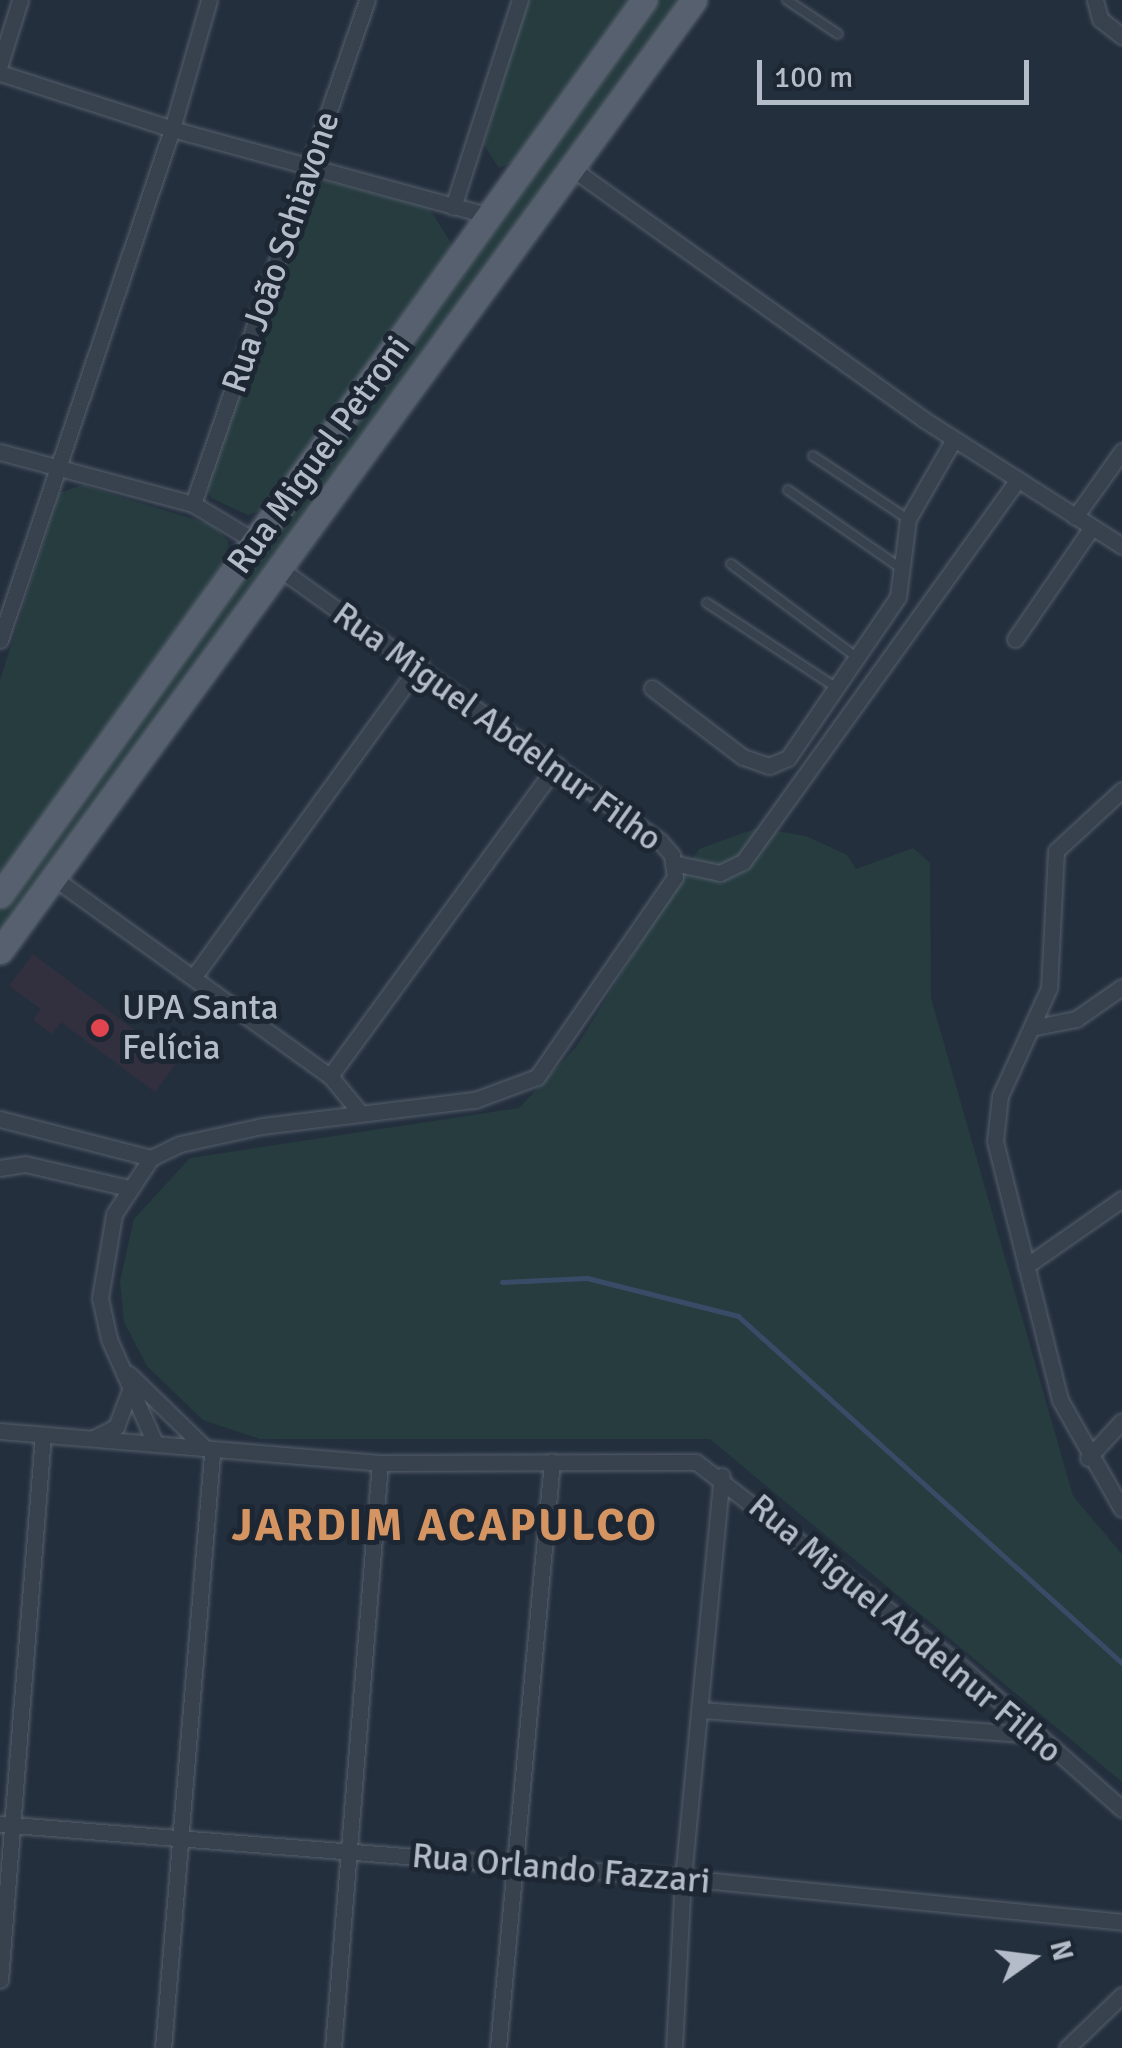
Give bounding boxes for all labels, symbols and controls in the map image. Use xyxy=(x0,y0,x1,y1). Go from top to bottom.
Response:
scale bar xyxy=(762,40,1034,102)
text: 100 m xyxy=(774,59,853,96)
street label: Rua João Schiavone xyxy=(213,106,349,398)
street label: Rua Miguel Petroni xyxy=(219,328,419,582)
street label: Rua Miguel Abdelnur Filho xyxy=(325,594,669,860)
place label: UPA Santa Felícia xyxy=(122,987,279,1069)
marker: UPA Santa Felícia xyxy=(87,1015,113,1041)
street label: Rua Miguel Abdelnur Filho xyxy=(740,1486,1070,1772)
district label: JARDIM ACAPULCO xyxy=(231,1499,659,1553)
street label: Rua Orlando Fazzari xyxy=(410,1835,712,1903)
north arrow xyxy=(982,1908,1082,2008)
text: N xyxy=(1042,1937,1080,1964)

